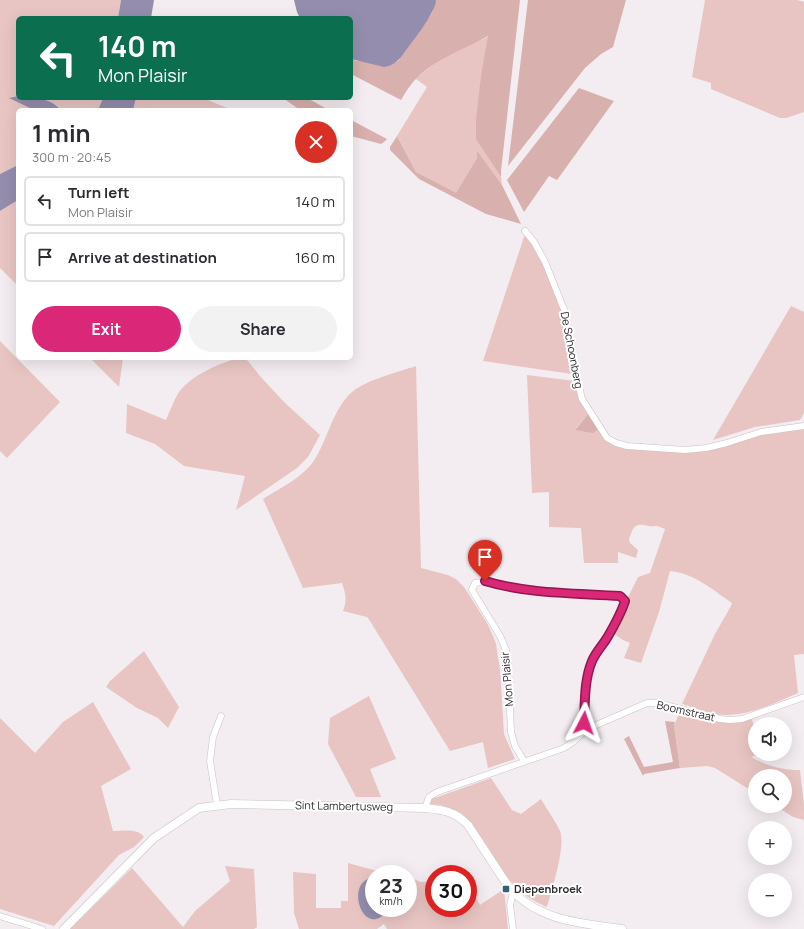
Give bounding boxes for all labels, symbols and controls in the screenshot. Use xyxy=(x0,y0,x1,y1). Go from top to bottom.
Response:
text: 140 m xyxy=(98,27,177,65)
icon: left xyxy=(32,32,84,84)
text: Mon Plaisir xyxy=(98,63,188,87)
text: 1 min xyxy=(32,116,91,149)
button: close xyxy=(295,121,337,163)
text: 300 m · 20:45 xyxy=(32,148,111,166)
text: Turn left xyxy=(68,182,130,203)
icon: left xyxy=(34,190,56,212)
text: 140 m xyxy=(295,191,335,212)
text: Mon Plaisir xyxy=(68,203,133,221)
icon: arrive xyxy=(34,246,56,268)
text: Arrive at destination xyxy=(68,247,217,268)
text: 160 m xyxy=(295,247,335,268)
button: Exit xyxy=(32,306,181,352)
button: Share xyxy=(189,306,337,352)
street label: De Schoonberg xyxy=(558,310,587,390)
pin xyxy=(468,540,502,581)
icon: arrive xyxy=(474,546,496,568)
street label: Mon Plaisir xyxy=(497,651,516,707)
street label: Boomstraat xyxy=(655,696,717,725)
position arrow xyxy=(563,702,605,744)
map controls xyxy=(748,717,792,917)
button: sound xyxy=(748,717,792,761)
button: search xyxy=(748,769,792,813)
street label: Sint Lambertusweg xyxy=(295,797,393,814)
button: + xyxy=(748,821,792,865)
speed limit sign: 30 xyxy=(425,865,477,917)
text: 23 xyxy=(379,872,403,899)
button: − xyxy=(748,873,792,917)
place label: Diepenbroek xyxy=(514,881,583,896)
marker: Diepenbroek xyxy=(501,884,511,894)
text: km/h xyxy=(379,894,403,908)

